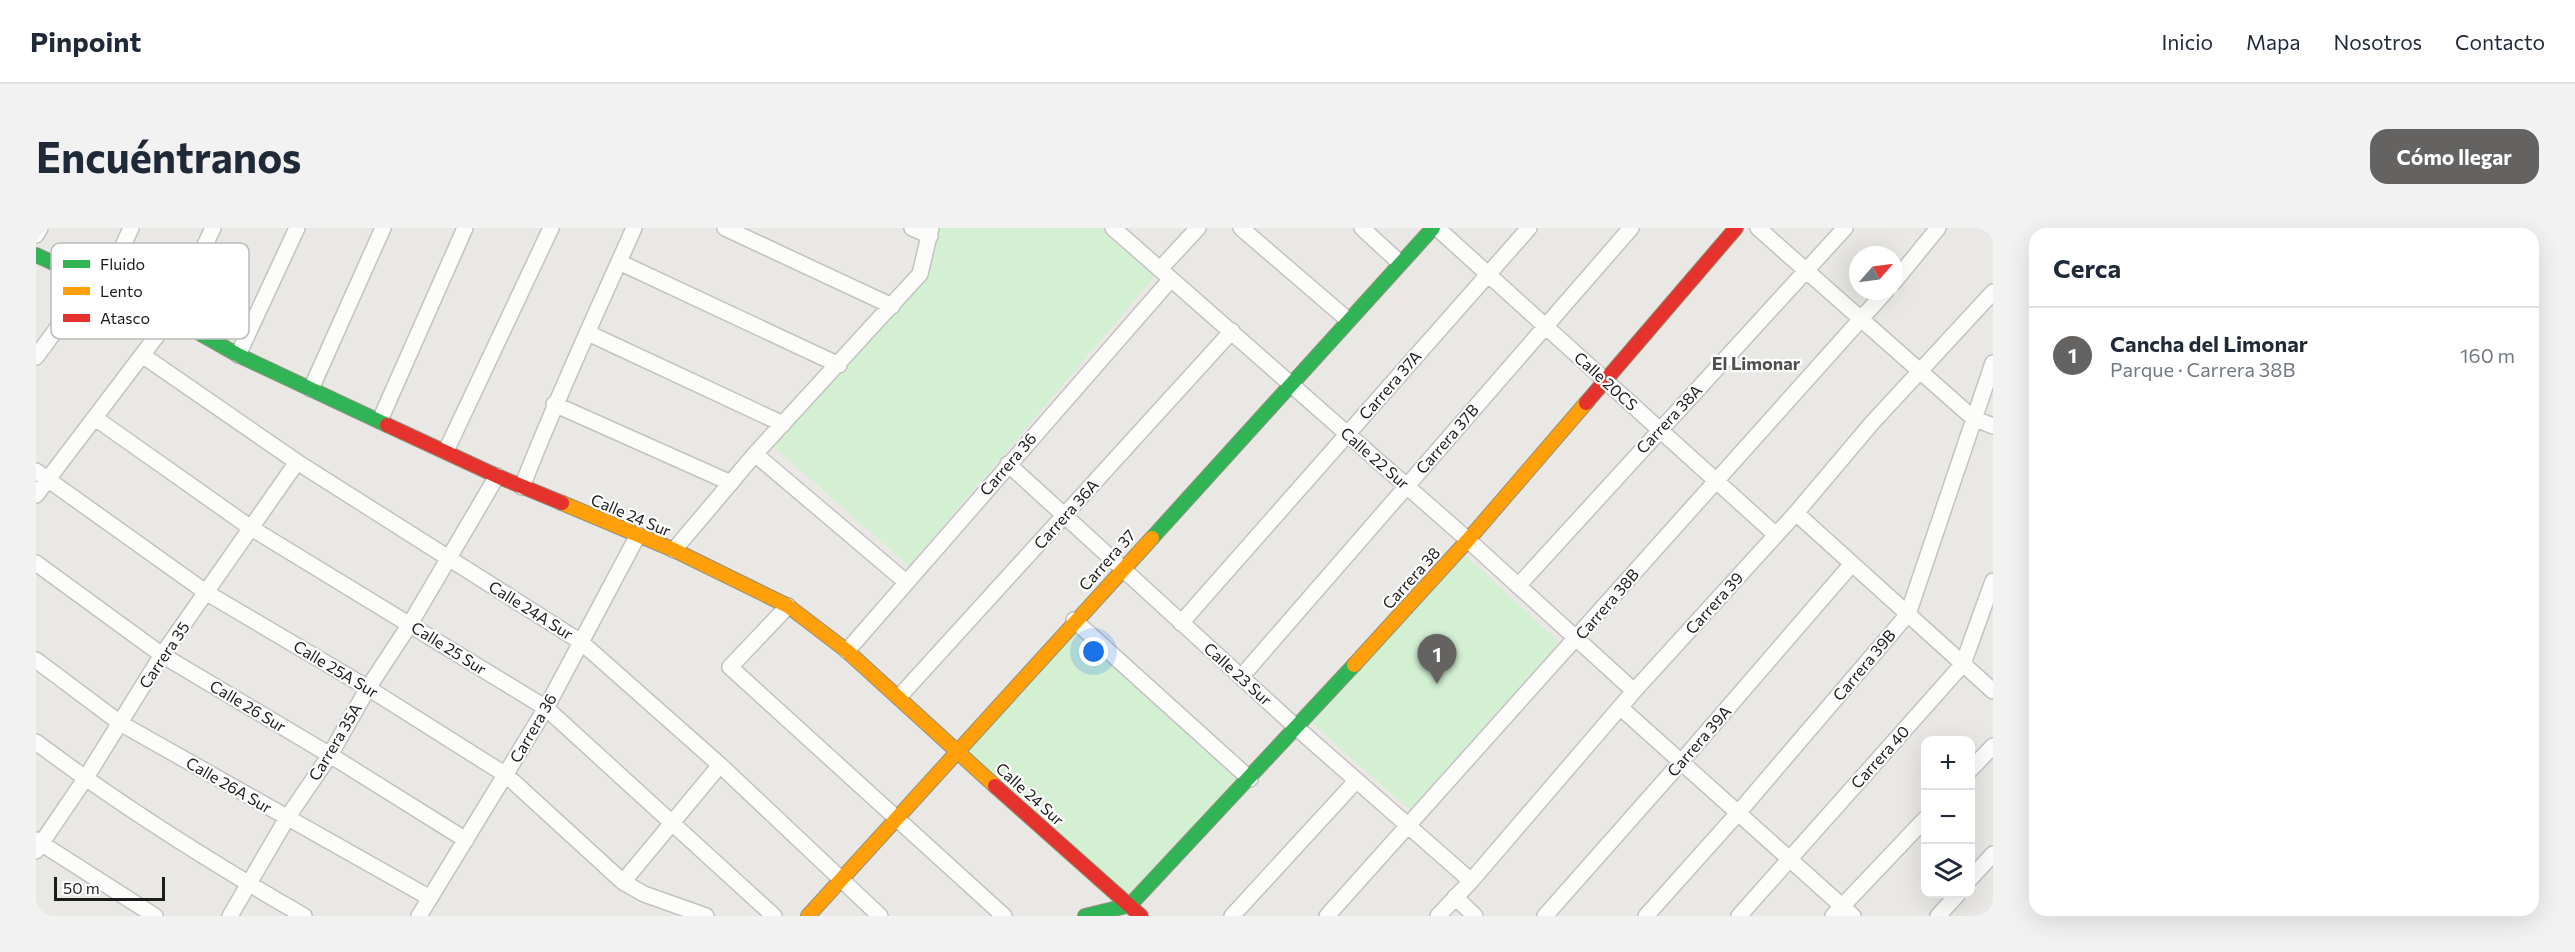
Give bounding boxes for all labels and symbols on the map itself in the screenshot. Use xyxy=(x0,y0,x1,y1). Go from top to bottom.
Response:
legend xyxy=(51,243,249,339)
north arrow xyxy=(1849,246,1903,300)
text: Fluido xyxy=(100,254,145,273)
text: Lento xyxy=(100,281,143,300)
text: Atasco xyxy=(100,308,150,327)
street label: Carrera 37A xyxy=(1355,346,1425,423)
street label: Calle 20CS xyxy=(1571,347,1642,414)
district label: El Limonar xyxy=(1712,352,1801,374)
street label: Carrera 38A xyxy=(1632,380,1705,457)
street label: Carrera 37B xyxy=(1411,400,1482,477)
street label: Calle 22 Sur xyxy=(1337,423,1414,493)
street label: Carrera 36 xyxy=(975,428,1040,499)
street label: Carrera 36A xyxy=(1029,475,1102,553)
street label: Calle 24 Sur xyxy=(588,489,675,540)
street label: Carrera 37 xyxy=(1074,525,1139,594)
street label: Carrera 38 xyxy=(1378,543,1443,613)
street label: Carrera 38B xyxy=(1571,565,1642,643)
street label: Carrera 39 xyxy=(1681,568,1746,638)
street label: Calle 24A Sur xyxy=(486,576,578,643)
street label: Calle 25 Sur xyxy=(408,617,491,678)
street label: Carrera 35 xyxy=(134,618,193,692)
street label: Carrera 39B xyxy=(1828,625,1899,704)
pin: 1 xyxy=(1418,634,1456,684)
street label: Calle 25A Sur xyxy=(290,636,383,702)
your location xyxy=(1079,637,1108,666)
street label: Calle 23 Sur xyxy=(1200,638,1277,709)
street label: Calle 26 Sur xyxy=(207,675,290,736)
street label: Carrera 36 xyxy=(505,690,560,766)
street label: Carrera 35A xyxy=(304,700,365,784)
street label: Carrera 39A xyxy=(1663,701,1734,780)
street label: Carrera 40 xyxy=(1846,721,1913,792)
street label: Calle 26A Sur xyxy=(183,752,276,817)
street label: Calle 24 Sur xyxy=(992,758,1069,830)
scale bar xyxy=(54,874,165,902)

